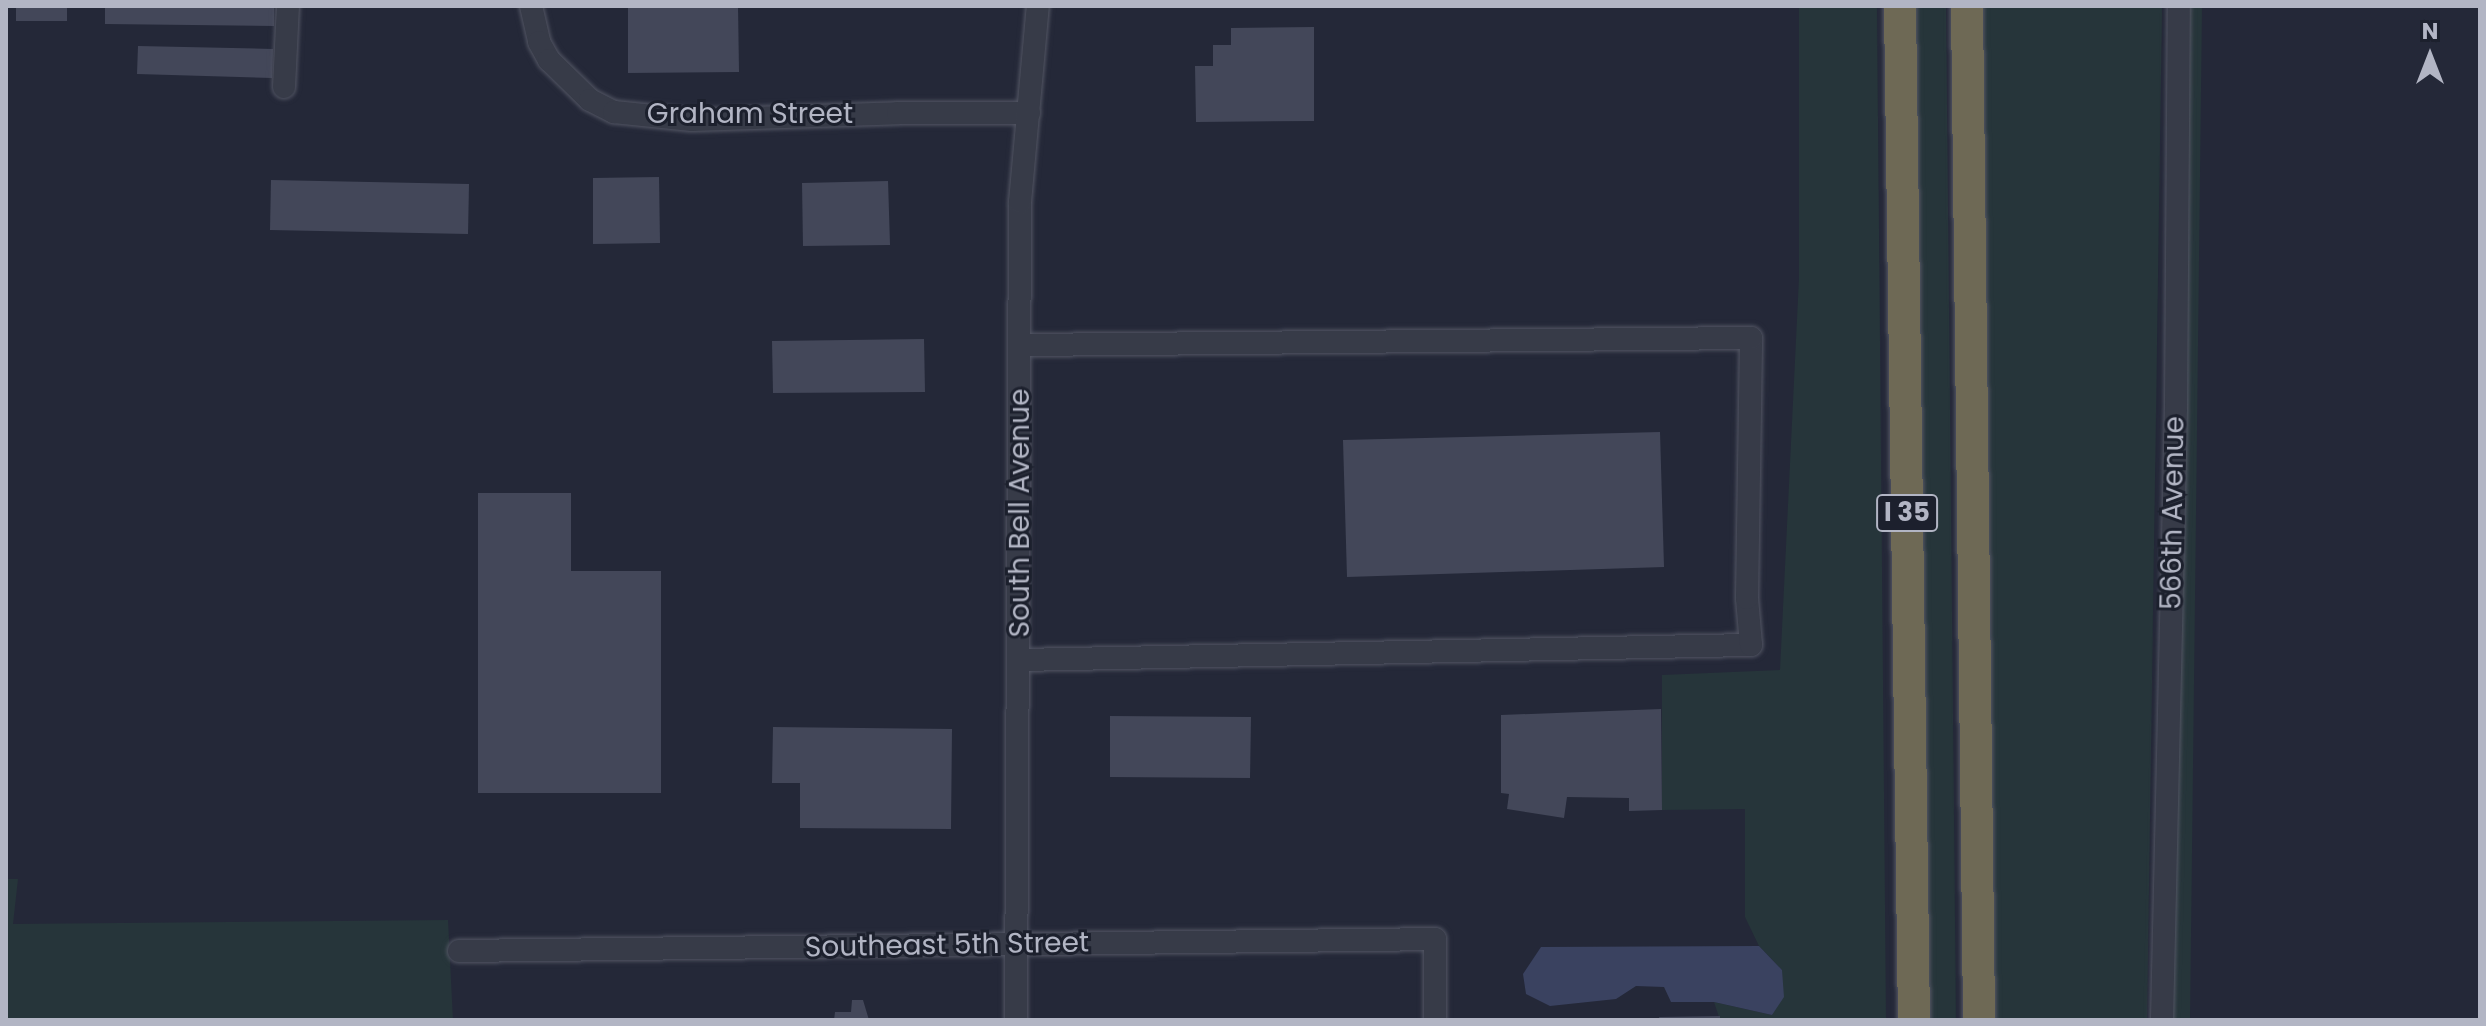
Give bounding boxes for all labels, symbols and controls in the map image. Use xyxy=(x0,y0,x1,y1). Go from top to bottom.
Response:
north arrow xyxy=(2390,16,2470,96)
text: N xyxy=(2422,16,2438,47)
street label: Graham Street xyxy=(647,97,853,131)
street label: South Bell Avenue xyxy=(1003,389,1037,637)
street label: 566th Avenue xyxy=(2155,416,2191,610)
road number: I 35 xyxy=(1875,491,1939,535)
street label: Southeast 5th Street xyxy=(805,926,1089,964)

